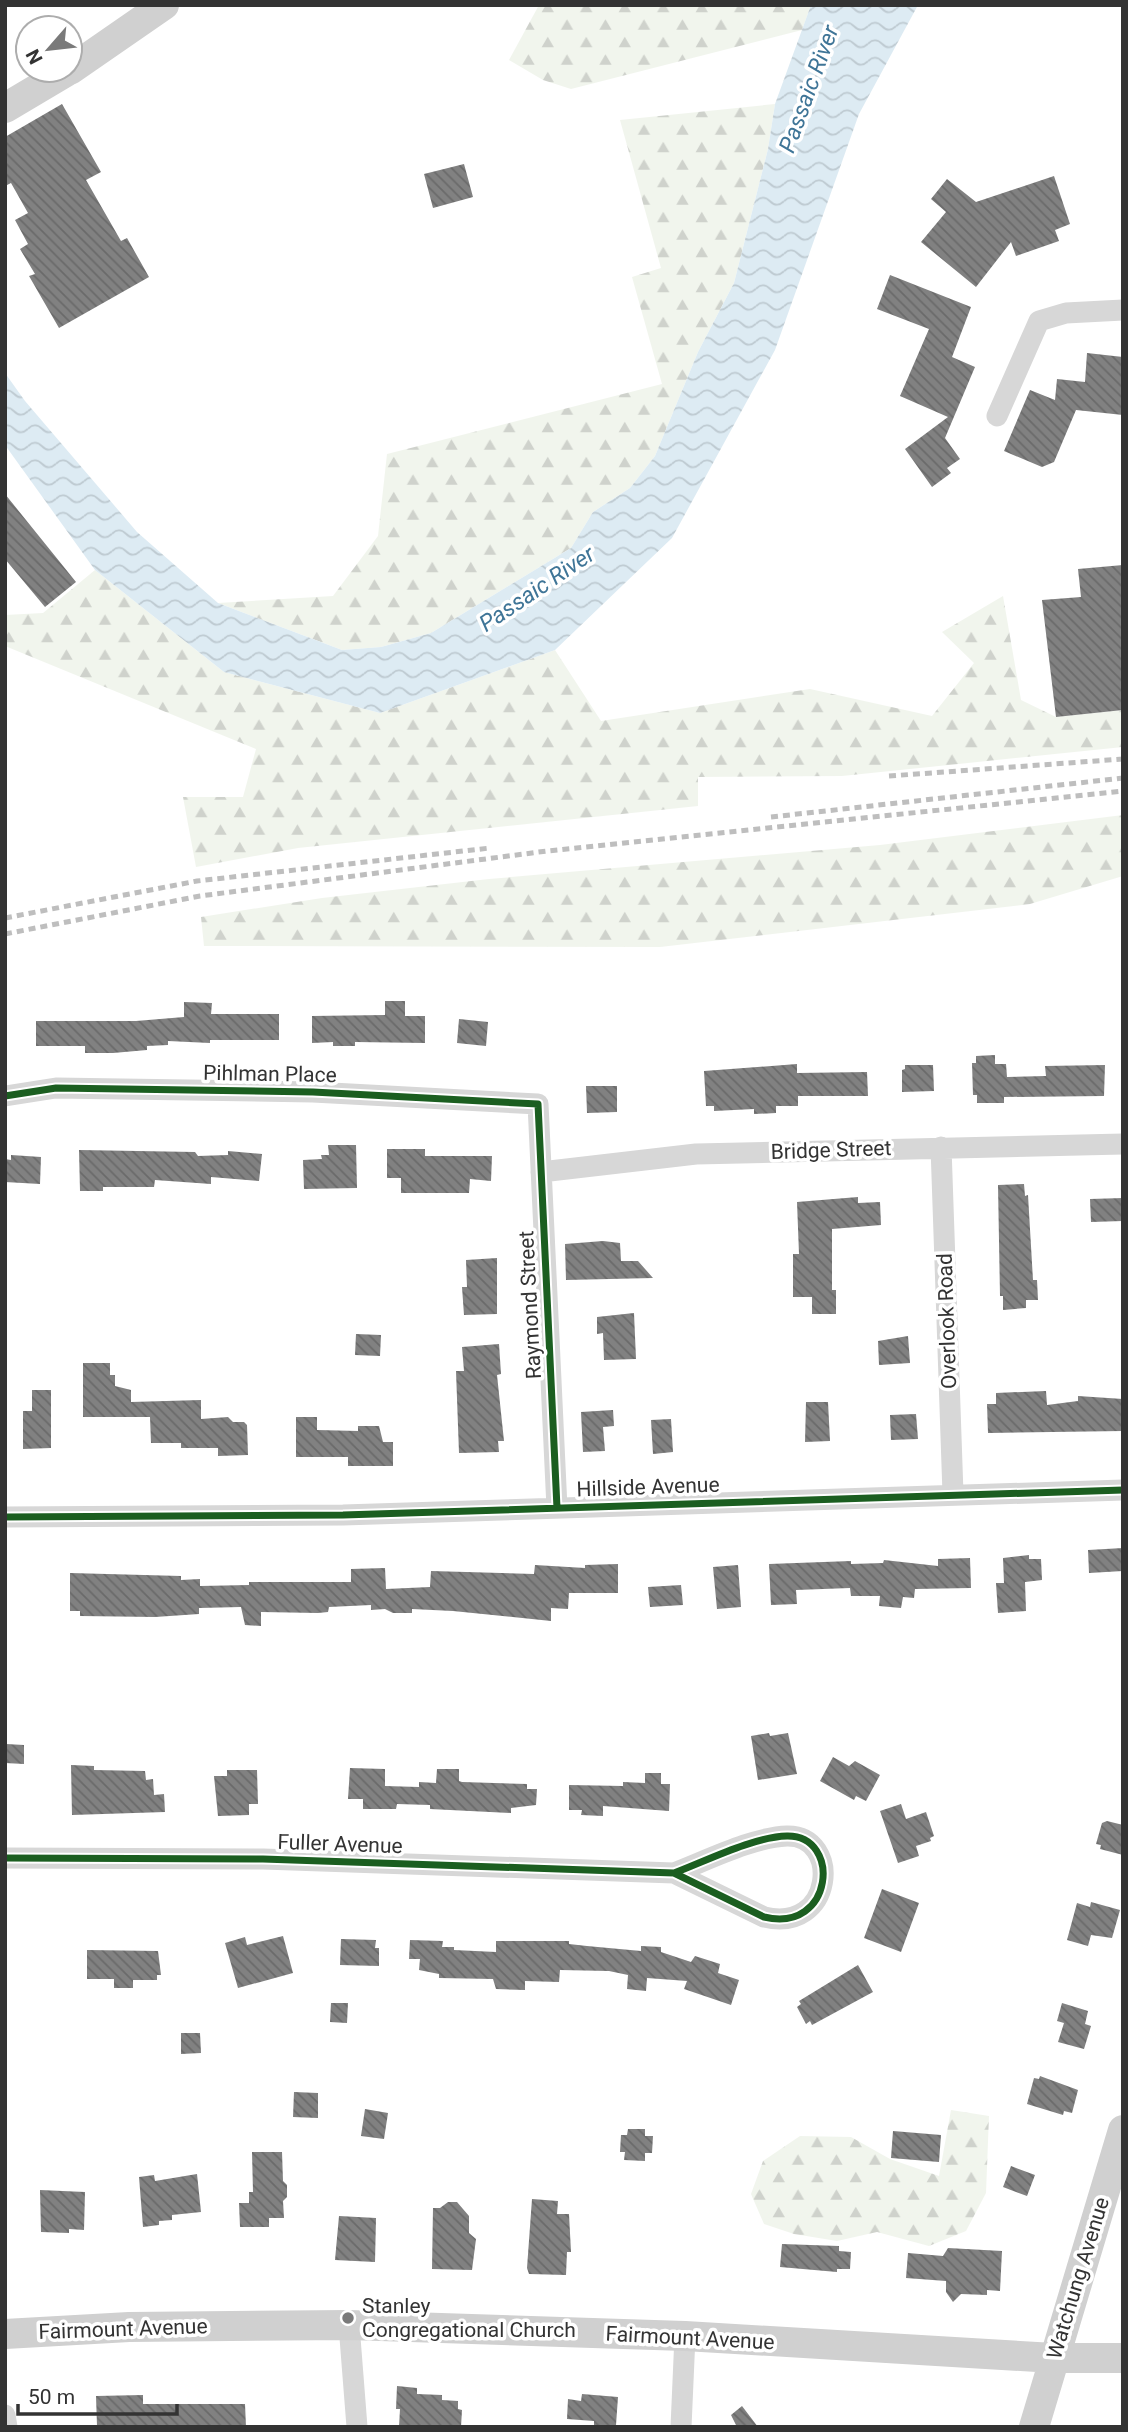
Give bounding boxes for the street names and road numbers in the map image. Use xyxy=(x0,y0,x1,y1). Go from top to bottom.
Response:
street label: Pihlman Place xyxy=(203,1061,337,1087)
street label: Bridge Street xyxy=(770,1136,892,1164)
street label: Raymond Street xyxy=(514,1230,546,1380)
street label: Overlook Road xyxy=(933,1253,961,1389)
street label: Hillside Avenue xyxy=(576,1473,720,1501)
street label: Fuller Avenue xyxy=(277,1830,403,1858)
street label: Watchung Avenue xyxy=(1042,2194,1114,2362)
street label: Fairmount Avenue xyxy=(38,2314,208,2344)
street label: Fairmount Avenue xyxy=(605,2322,775,2354)

